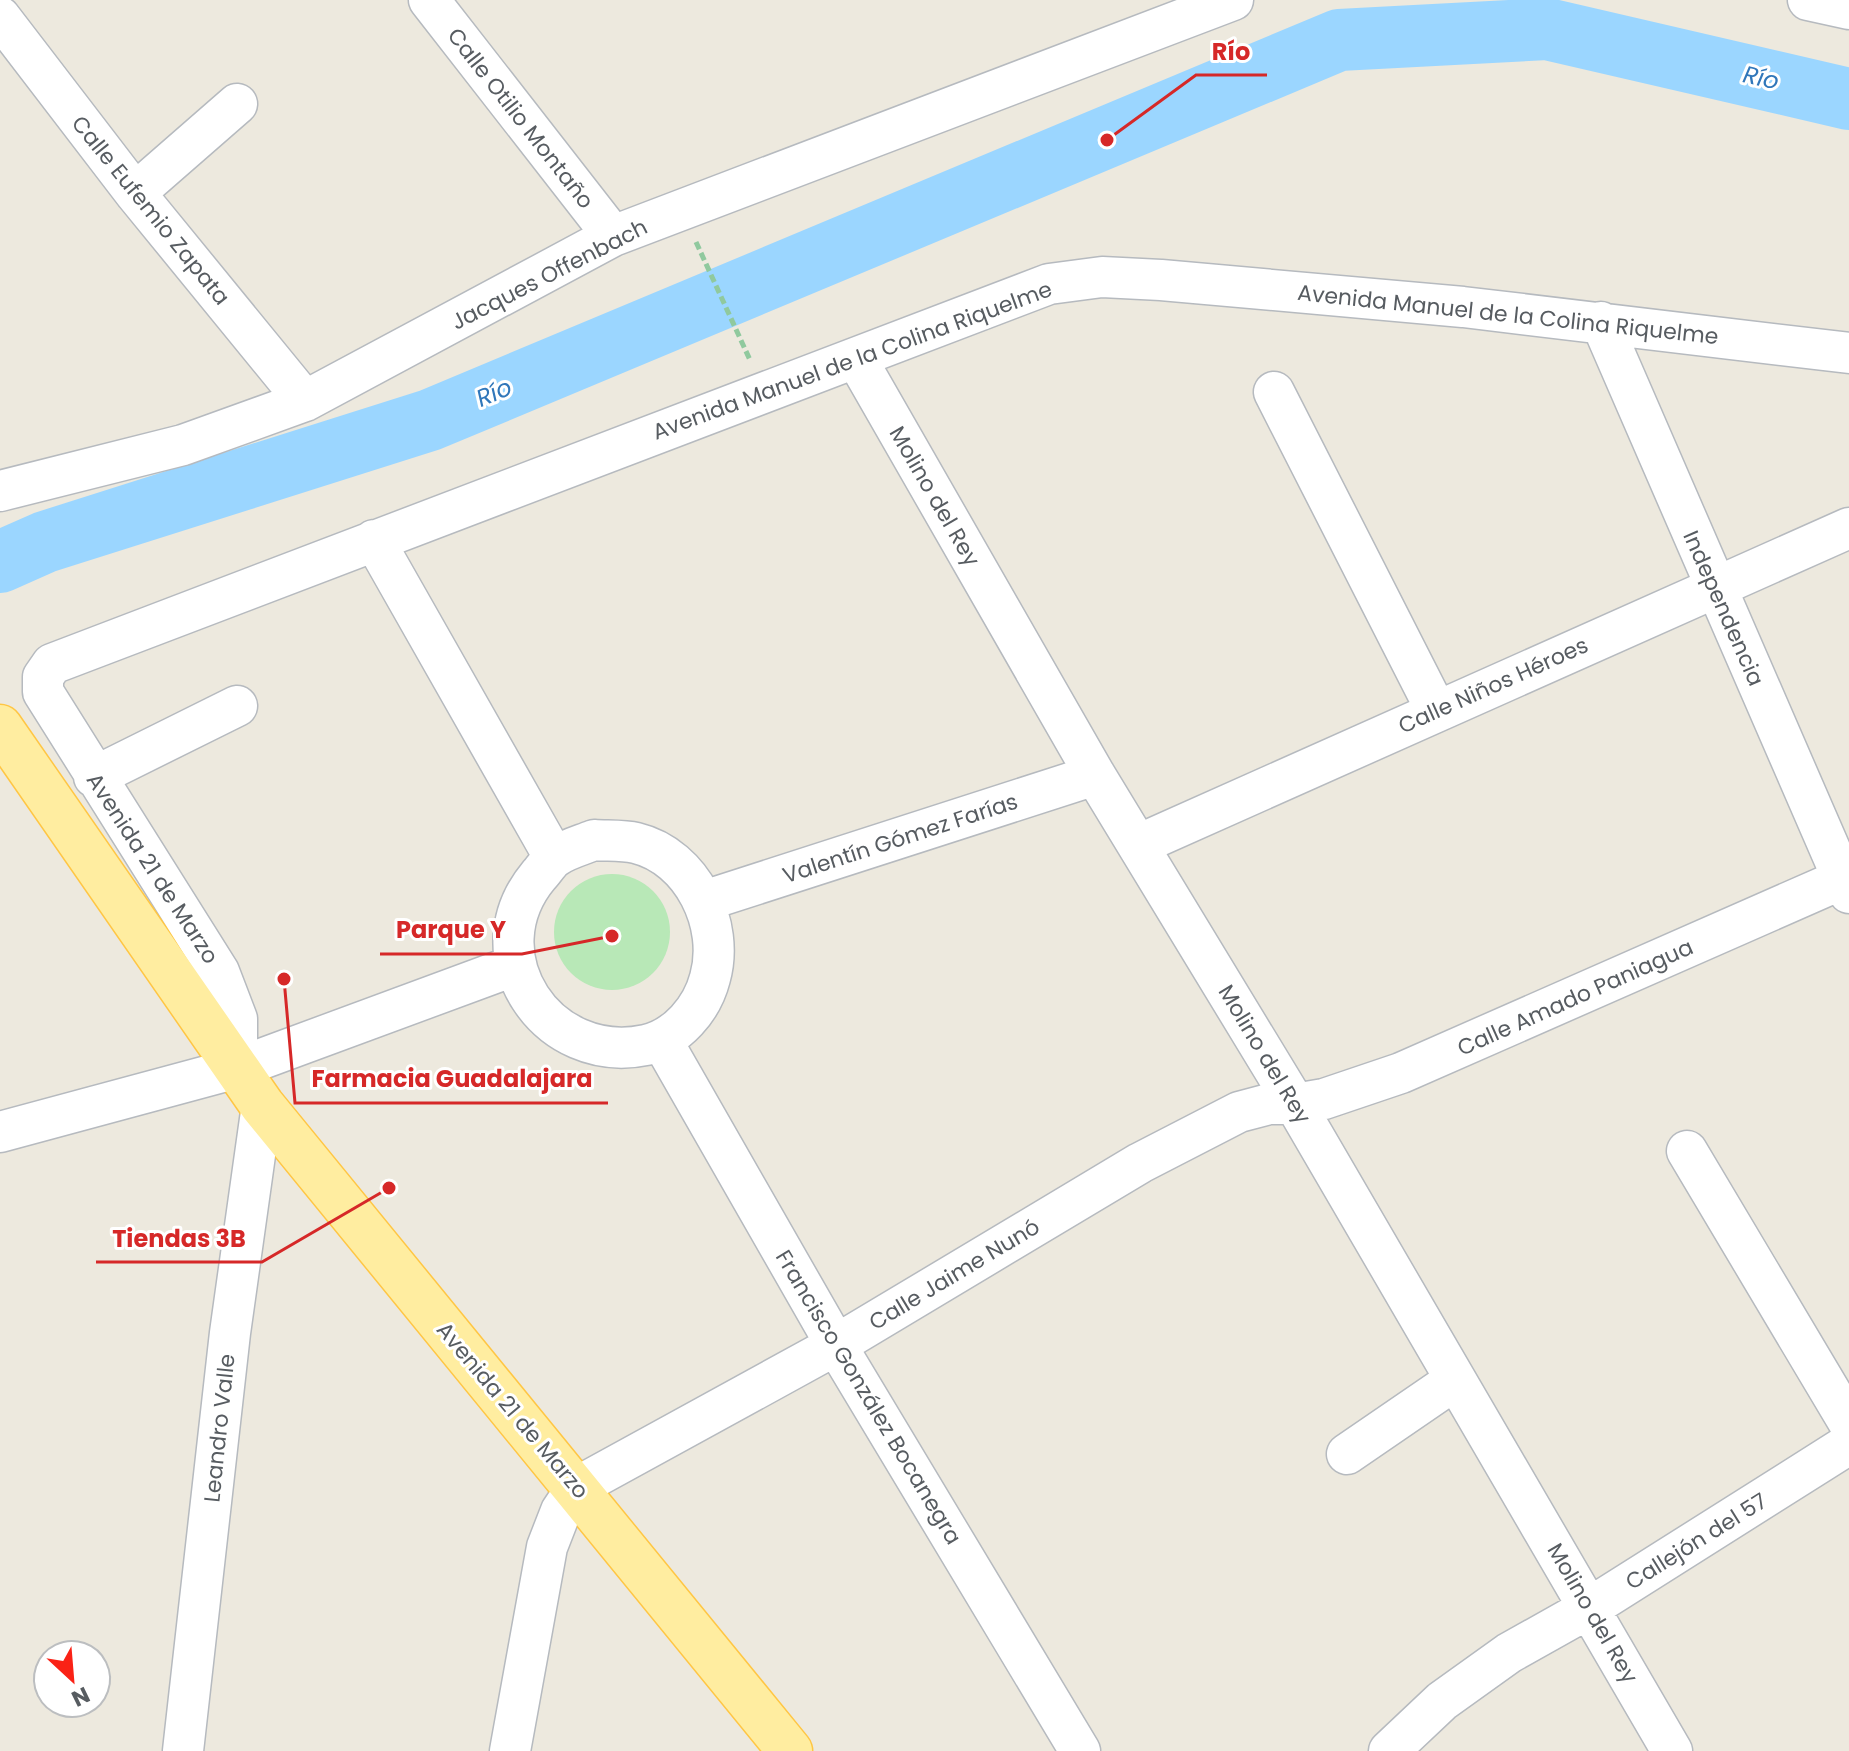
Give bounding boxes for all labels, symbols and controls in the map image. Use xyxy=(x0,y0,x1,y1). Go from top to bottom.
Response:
street label: Calle Otilio Montaño xyxy=(440,21,601,215)
callout: Río xyxy=(1196,27,1267,75)
text: Río xyxy=(1212,35,1250,68)
water label: Río xyxy=(1740,57,1782,98)
street label: Calle Eufemio Zapata xyxy=(64,109,237,312)
street label: Jacques Offenbach xyxy=(446,211,653,337)
street label: Avenida Manuel de la Colina Riquelme xyxy=(648,274,1056,447)
street label: Avenida Manuel de la Colina Riquelme xyxy=(1296,277,1720,352)
water label: Río xyxy=(471,370,517,415)
street label: Molino del Rey xyxy=(882,420,988,573)
street label: Independencia xyxy=(1675,526,1772,691)
street label: Calle Niños Héroes xyxy=(1393,630,1593,741)
street label: Avenida 21 de Marzo xyxy=(79,767,226,970)
street label: Valentín Gómez Farías xyxy=(779,786,1022,891)
callout: Parque Y xyxy=(380,906,522,954)
text: Parque Y xyxy=(396,913,506,946)
street label: Calle Amado Paniagua xyxy=(1452,931,1698,1064)
street label: Molino del Rey xyxy=(1211,979,1319,1130)
callout: Farmacia Guadalajara xyxy=(295,1055,608,1103)
text: Farmacia Guadalajara xyxy=(311,1062,593,1095)
street label: Calle Jaime Nunó xyxy=(863,1211,1045,1338)
callout: Tiendas 3B xyxy=(96,1214,262,1262)
text: Tiendas 3B xyxy=(112,1222,246,1255)
street label: Francisco González Bocanegra xyxy=(768,1244,969,1550)
street label: Avenida 21 de Marzo xyxy=(429,1315,596,1505)
street label: Leandro Valle xyxy=(196,1352,243,1504)
street label: Callejón del 57 xyxy=(1620,1486,1773,1597)
street label: Molino del Rey xyxy=(1540,1537,1646,1690)
north arrow xyxy=(32,1639,112,1719)
text: N xyxy=(66,1679,95,1714)

